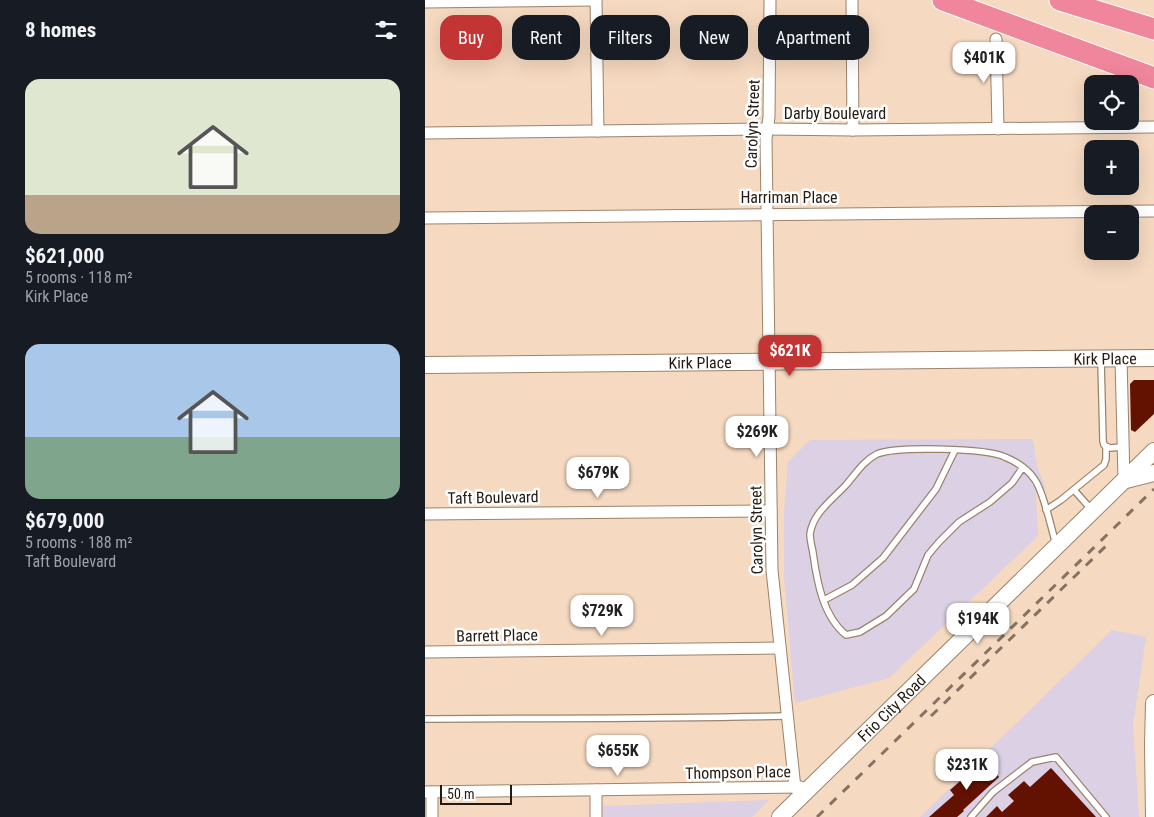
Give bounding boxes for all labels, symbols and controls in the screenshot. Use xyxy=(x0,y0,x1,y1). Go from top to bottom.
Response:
chip: Buy xyxy=(440,15,502,60)
chip: Rent xyxy=(512,15,580,60)
chip: Filters xyxy=(590,15,670,60)
chip: New xyxy=(680,15,748,60)
chip: Apartment xyxy=(758,15,869,60)
icon: filters xyxy=(372,16,400,44)
text: 8 homes xyxy=(25,18,96,42)
pin: $401K xyxy=(949,42,1019,84)
text: $401K xyxy=(963,48,1005,67)
map controls xyxy=(1084,75,1139,260)
button: locate xyxy=(1084,75,1139,130)
street label: Carolyn Street xyxy=(741,79,764,169)
street label: Darby Boulevard xyxy=(784,104,886,123)
icon: home xyxy=(168,112,258,202)
button: + xyxy=(1084,140,1139,195)
street label: Harriman Place xyxy=(740,188,838,207)
button: − xyxy=(1084,205,1139,260)
text: $621,000 xyxy=(25,244,104,268)
text: 5 rooms · 118 m² xyxy=(25,268,133,287)
text: Kirk Place xyxy=(25,287,88,306)
pin: $621K xyxy=(755,334,825,377)
text: $621K xyxy=(769,341,811,360)
street label: Kirk Place xyxy=(1073,349,1137,369)
street label: Kirk Place xyxy=(668,353,732,373)
icon: home xyxy=(168,377,258,467)
pin: $269K xyxy=(722,416,792,458)
text: $269K xyxy=(736,422,778,441)
pin: $679K xyxy=(563,456,633,499)
text: $679K xyxy=(577,463,619,482)
street label: Carolyn Street xyxy=(746,485,767,575)
street label: Taft Boulevard xyxy=(447,487,539,508)
text: $679,000 xyxy=(25,509,104,533)
text: 5 rooms · 188 m² xyxy=(25,533,133,552)
text: Taft Boulevard xyxy=(25,552,116,571)
pin: $729K xyxy=(567,594,637,637)
text: $729K xyxy=(581,601,623,620)
pin: $194K xyxy=(943,602,1013,645)
text: $194K xyxy=(957,609,999,628)
street label: Barrett Place xyxy=(456,625,538,646)
street label: Frio City Road xyxy=(854,671,930,746)
pin: $655K xyxy=(583,734,653,777)
text: $655K xyxy=(597,741,639,760)
pin: $231K xyxy=(932,748,1002,791)
text: $231K xyxy=(946,755,988,774)
street label: Thompson Place xyxy=(685,762,791,783)
scale bar xyxy=(440,782,513,805)
text: 50 m xyxy=(447,786,475,802)

